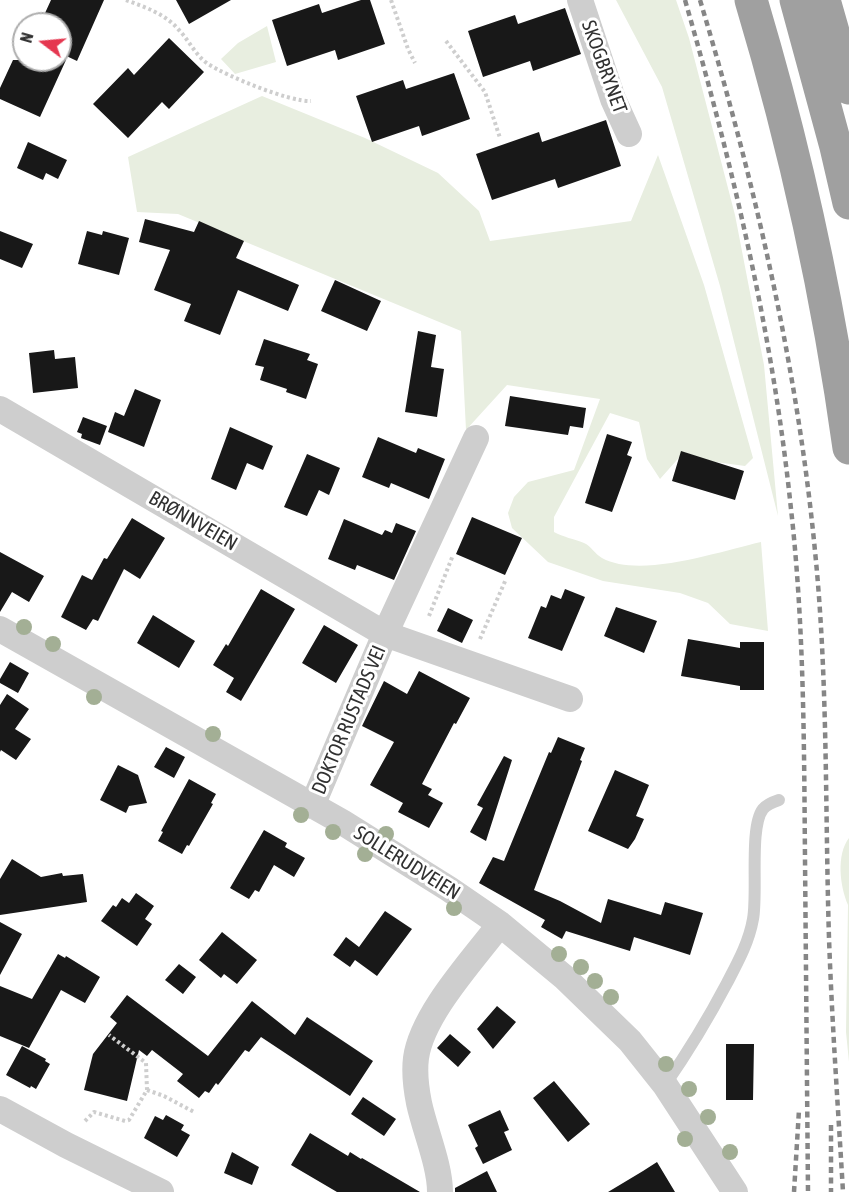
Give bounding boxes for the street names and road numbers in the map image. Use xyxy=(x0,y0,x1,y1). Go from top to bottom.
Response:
street label: SKOGBRYNET xyxy=(576,17,632,117)
street label: BRØNNVEIEN xyxy=(144,486,242,556)
street label: DOKTOR RUSTADS VEI xyxy=(307,642,391,798)
street label: SOLLERUDVEIEN xyxy=(349,821,465,905)

